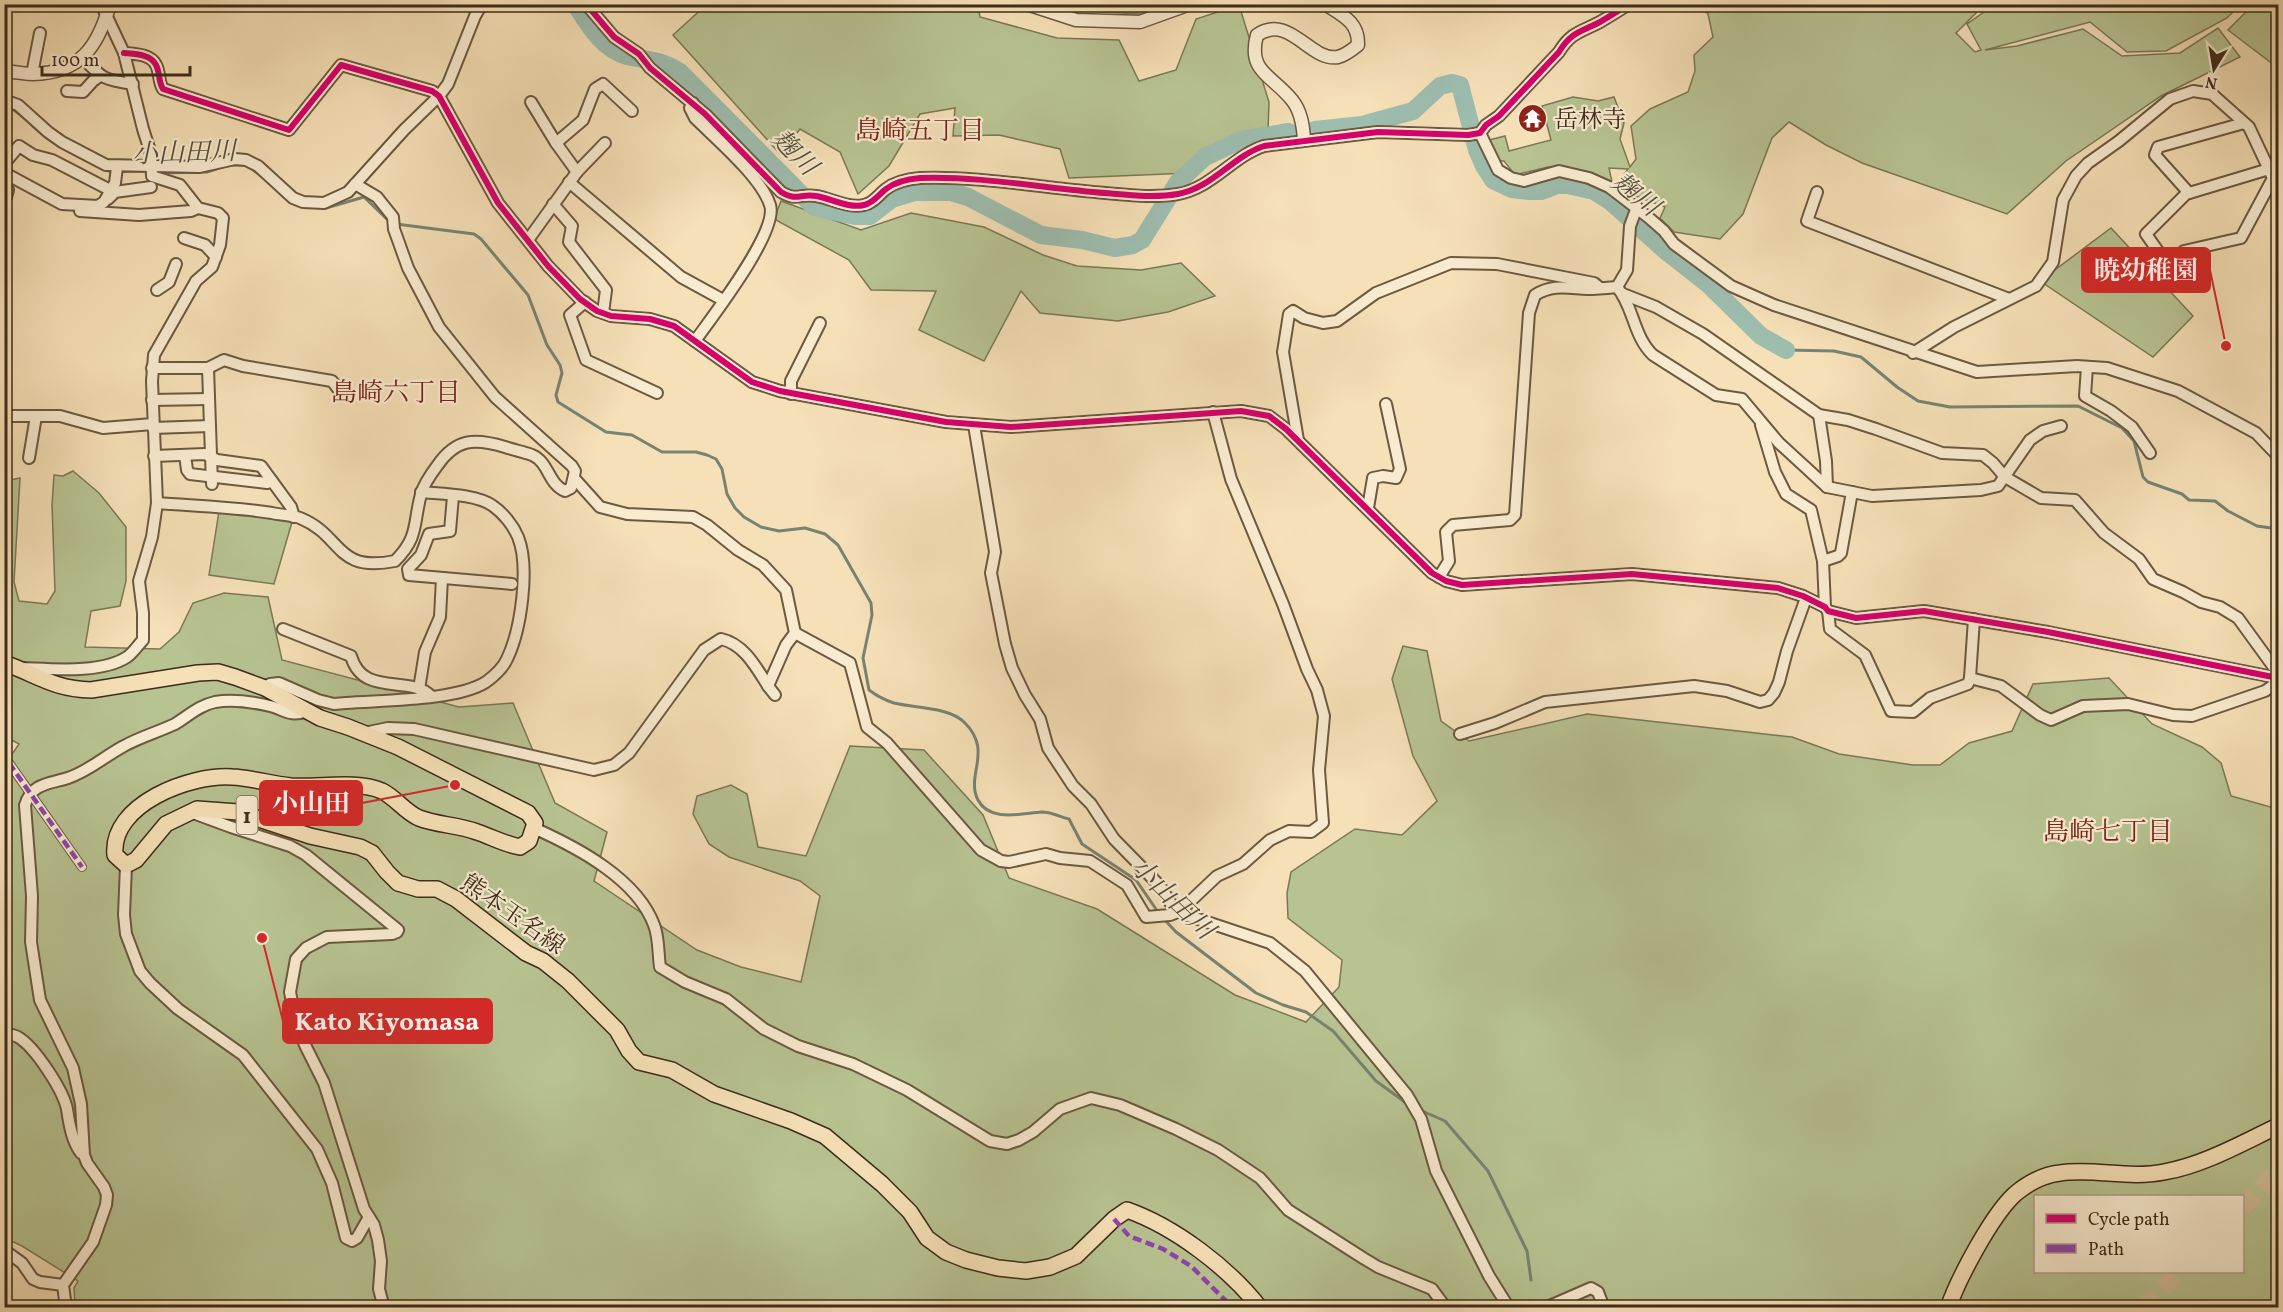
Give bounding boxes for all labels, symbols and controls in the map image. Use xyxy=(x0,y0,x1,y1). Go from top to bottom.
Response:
scale bar xyxy=(42,39,190,77)
north arrow xyxy=(2184,39,2244,99)
text: 100 m xyxy=(51,49,100,74)
text: N xyxy=(2203,70,2219,94)
temple icon: 岳林寺 xyxy=(1517,103,1549,135)
place label: 岳林寺 xyxy=(1554,104,1626,138)
district label: 島崎五丁目 xyxy=(855,114,985,150)
water label: 麹川 xyxy=(762,122,827,187)
water label: 小山田川 xyxy=(131,134,240,174)
water label: 麹川 xyxy=(1603,165,1669,228)
callout: 暁幼稚園 xyxy=(2082,248,2210,292)
text: 暁幼稚園 xyxy=(2094,254,2198,290)
district label: 島崎六丁目 xyxy=(331,376,461,412)
callout: 小山田 xyxy=(260,781,362,825)
text: 小山田 xyxy=(272,787,350,823)
road number: 1 xyxy=(236,796,258,834)
district label: 島崎七丁目 xyxy=(2043,815,2173,851)
water label: 小山田川 xyxy=(1122,850,1224,951)
street label: 熊本玉名線 xyxy=(453,867,571,964)
callout: Kato Kiyomasa xyxy=(283,999,492,1043)
text: Kato Kiyomasa xyxy=(295,1005,479,1041)
legend xyxy=(2034,1195,2244,1273)
text: Cycle path xyxy=(2088,1208,2170,1233)
text: Path xyxy=(2088,1238,2124,1263)

